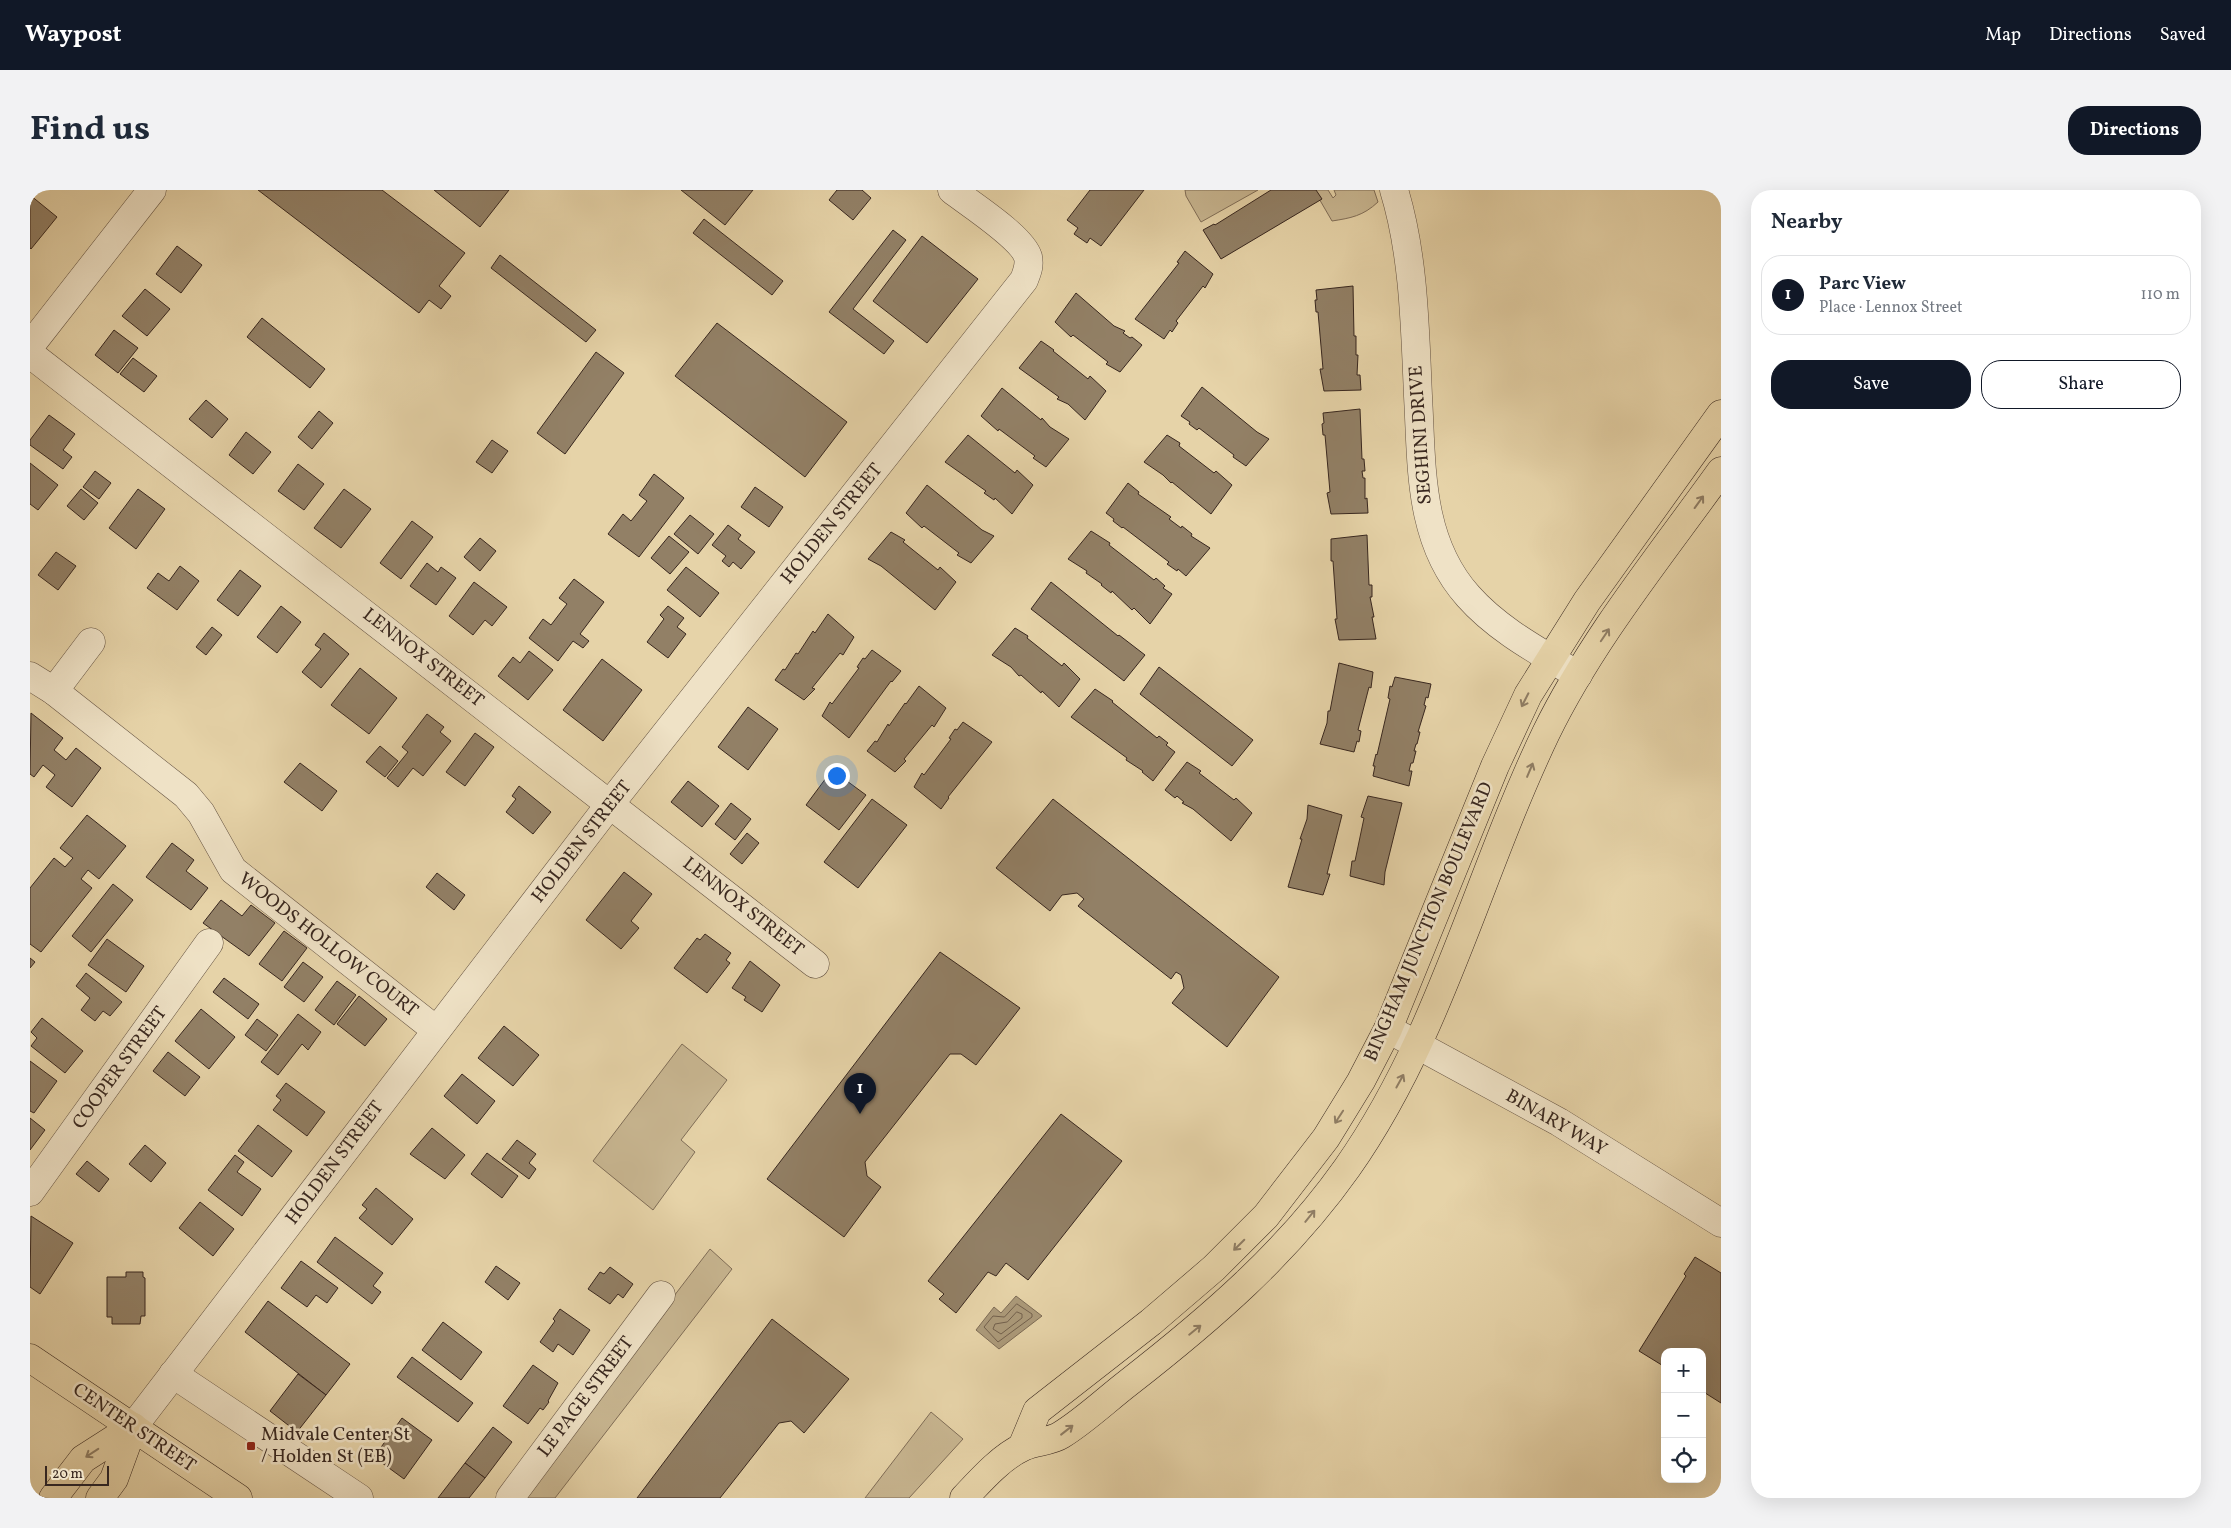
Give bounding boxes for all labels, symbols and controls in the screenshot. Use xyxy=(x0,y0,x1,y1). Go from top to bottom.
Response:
text: Waypost xyxy=(25,18,122,52)
text: Map xyxy=(1985,23,2021,48)
text: Directions xyxy=(2049,23,2132,48)
text: Saved xyxy=(2160,23,2206,48)
text: Find us xyxy=(30,106,150,154)
button: Directions xyxy=(2068,106,2201,155)
text: Nearby xyxy=(1771,208,1842,237)
text: Parc View xyxy=(1819,271,1906,297)
text: 1 xyxy=(1785,284,1791,306)
text: 110 m xyxy=(2141,284,2180,306)
text: Place · Lennox Street xyxy=(1819,297,1963,319)
button: Save xyxy=(1771,360,1971,409)
button: Share xyxy=(1981,360,2181,409)
street label: SEGHINI DRIVE xyxy=(1403,365,1439,505)
street label: HOLDEN STREET xyxy=(775,458,889,590)
one-way arrow xyxy=(1694,495,1704,509)
street label: LENNOX STREET xyxy=(357,602,489,714)
one-way arrow xyxy=(1600,628,1610,642)
one-way arrow xyxy=(1520,692,1529,707)
your location xyxy=(824,763,850,789)
one-way arrow xyxy=(1525,763,1535,778)
street label: HOLDEN STREET xyxy=(526,775,638,909)
street label: BINGHAM JUNCTION BOULEVARD xyxy=(1358,778,1500,1066)
street label: LENNOX STREET xyxy=(677,851,809,963)
street label: WOODS HOLLOW COURT xyxy=(233,867,423,1023)
street label: COOPER STREET xyxy=(67,1001,173,1135)
pin: 1 xyxy=(844,1073,876,1114)
one-way arrow xyxy=(1395,1073,1405,1088)
street label: BINARY WAY xyxy=(1500,1083,1612,1163)
street label: HOLDEN STREET xyxy=(280,1096,390,1230)
one-way arrow xyxy=(1334,1110,1344,1124)
one-way arrow xyxy=(1305,1210,1316,1223)
one-way arrow xyxy=(1233,1239,1245,1251)
one-way arrow xyxy=(1188,1324,1201,1335)
street label: LE PAGE STREET xyxy=(532,1331,640,1463)
map controls xyxy=(1661,1348,1706,1483)
button: + xyxy=(1661,1348,1706,1393)
street label: CENTER STREET xyxy=(67,1377,201,1479)
button: − xyxy=(1661,1393,1706,1438)
place label: Midvale Center St / Holden St (EB) xyxy=(261,1422,411,1470)
one-way arrow xyxy=(1060,1425,1074,1435)
button: locate xyxy=(1661,1438,1706,1483)
marker: Midvale Center St / Holden St (EB) xyxy=(245,1440,257,1452)
one-way arrow xyxy=(85,1448,99,1459)
scale bar xyxy=(45,1463,109,1486)
text: 20 m xyxy=(52,1465,83,1484)

